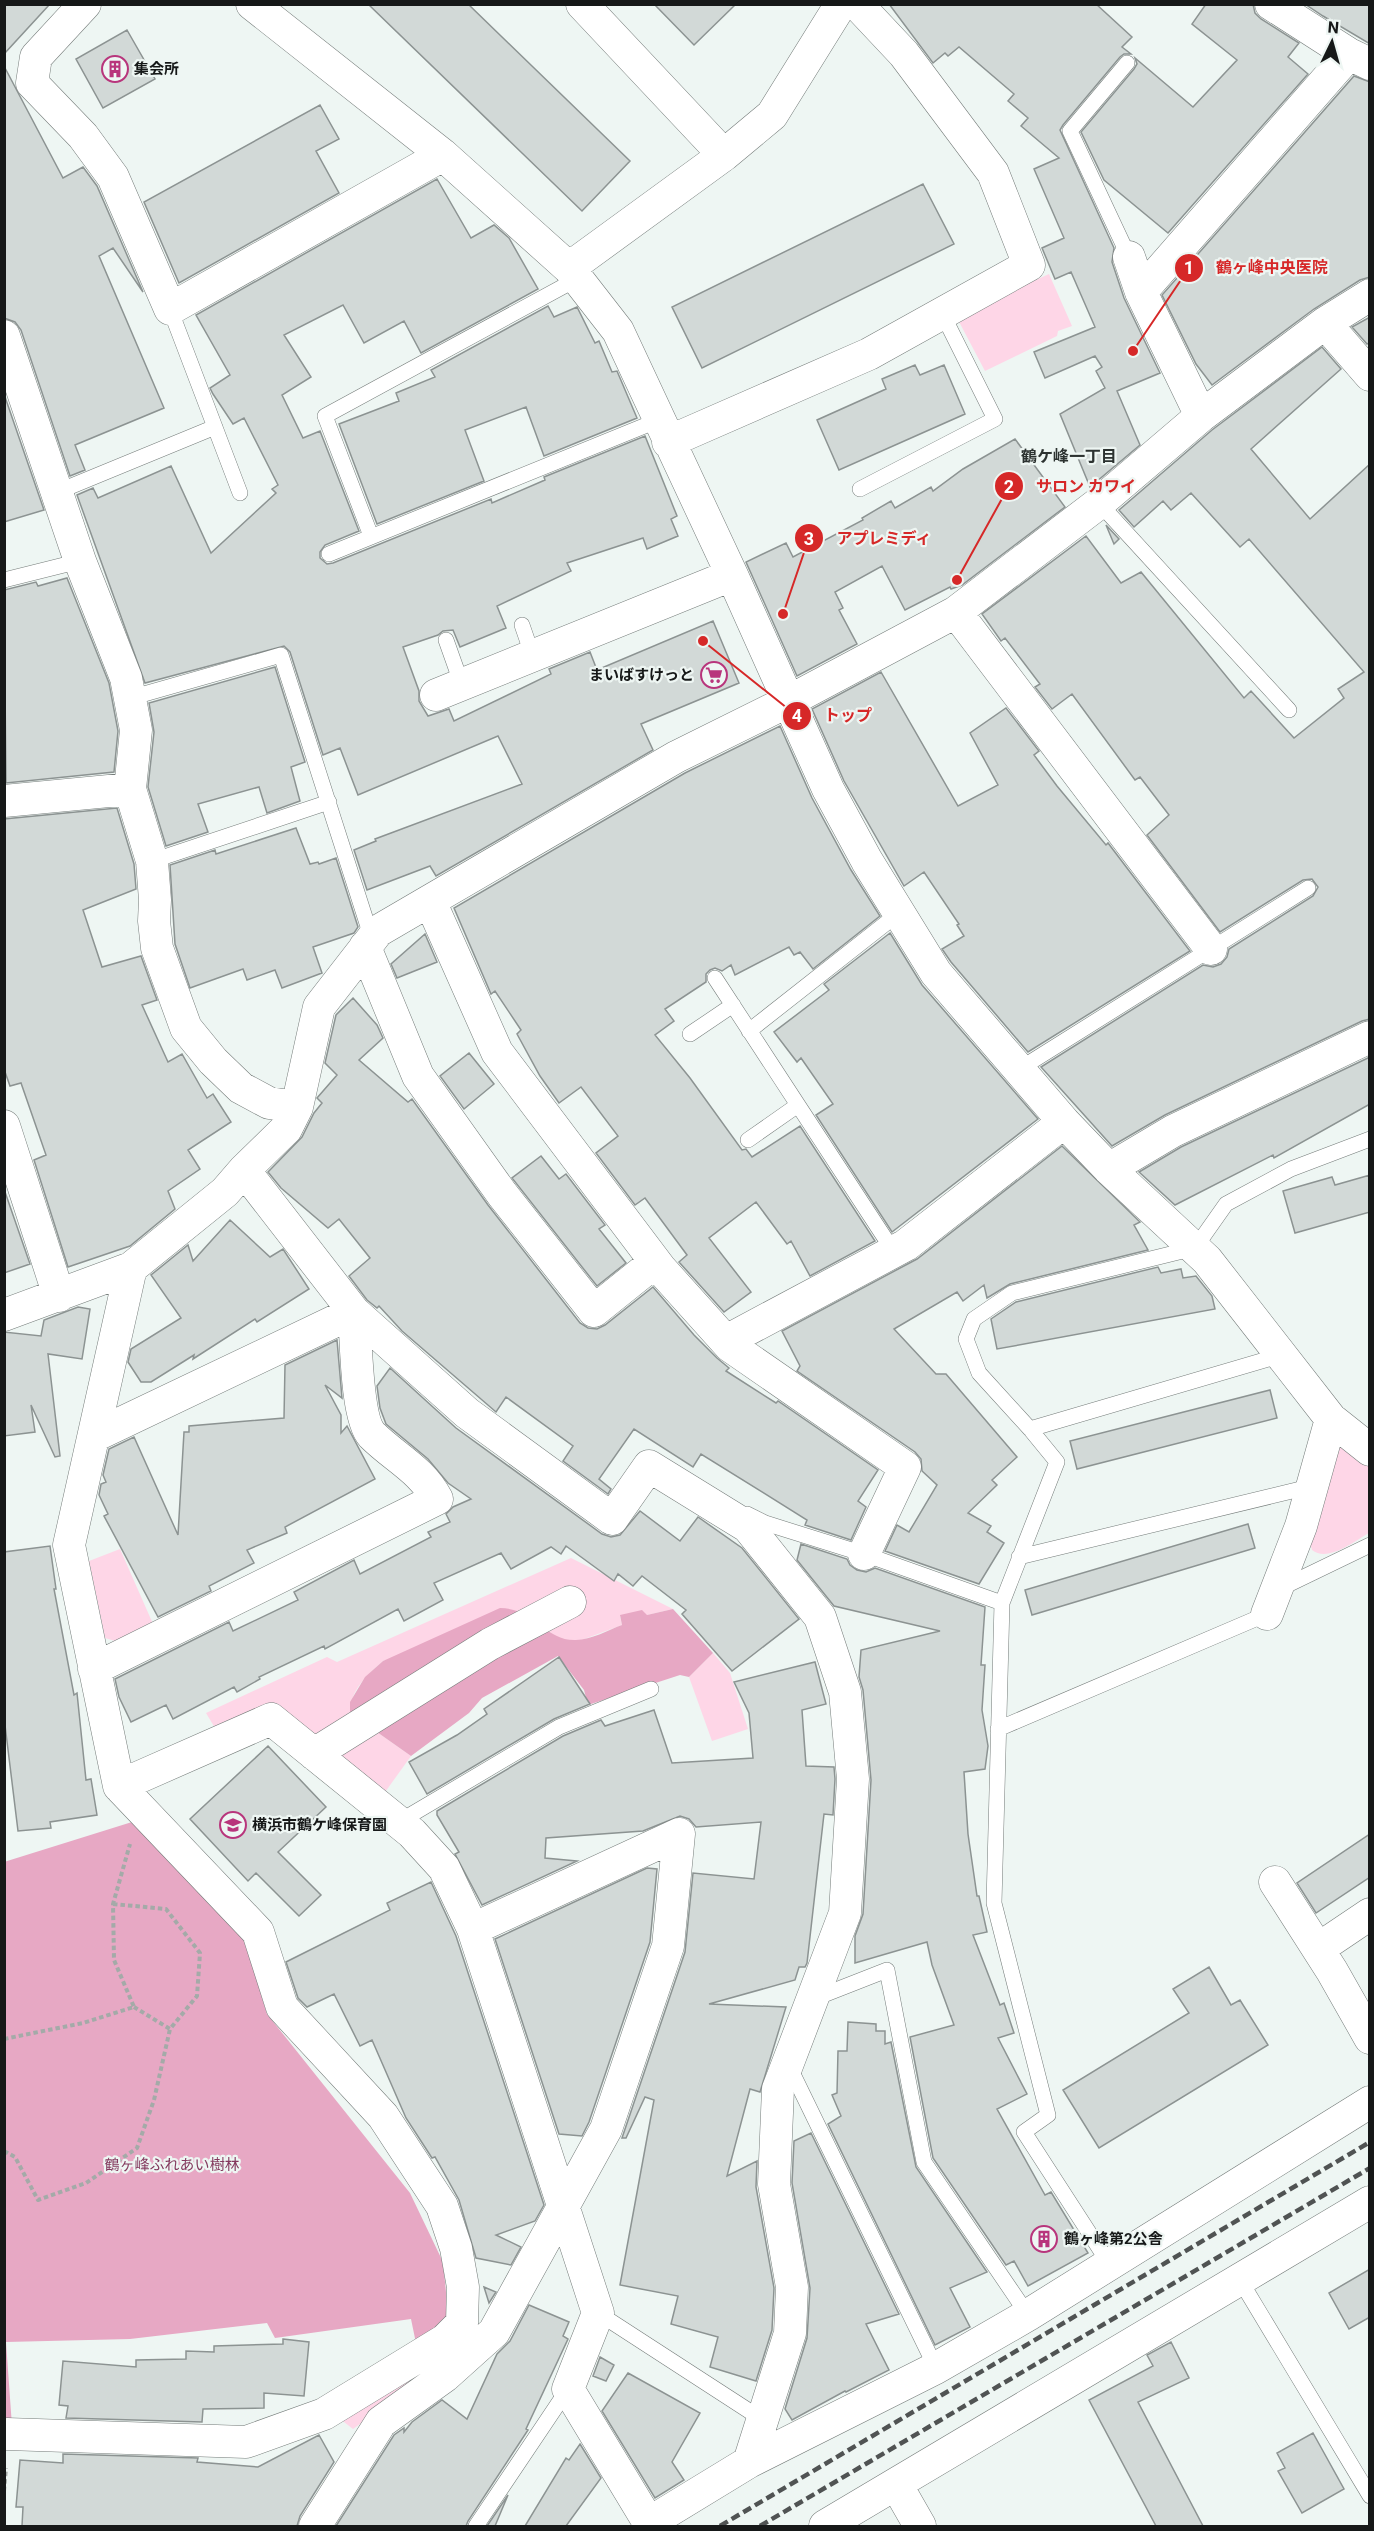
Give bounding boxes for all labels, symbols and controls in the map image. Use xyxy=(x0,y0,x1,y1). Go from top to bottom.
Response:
north arrow xyxy=(1302,12,1362,72)
text: N xyxy=(1327,18,1340,38)
building icon: 集会所 xyxy=(100,54,130,84)
place label: 集会所 xyxy=(133,60,179,78)
callout: 鶴ヶ峰中央医院 xyxy=(1174,251,1340,285)
text: 1 xyxy=(1184,257,1194,278)
text: 鶴ヶ峰中央医院 xyxy=(1216,258,1328,277)
district label: 鶴ケ峰一丁目 xyxy=(1021,447,1117,466)
callout: サロン カワイ xyxy=(994,469,1148,503)
text: 2 xyxy=(1004,476,1014,497)
text: サロン カワイ xyxy=(1036,477,1136,496)
callout: アプレミディ xyxy=(794,521,944,555)
text: 3 xyxy=(804,528,814,549)
text: アプレミディ xyxy=(837,529,931,548)
supermarket icon: まいばすけっと xyxy=(699,660,729,690)
place label: まいばすけっと xyxy=(589,666,694,684)
callout: トップ xyxy=(782,699,884,733)
text: 4 xyxy=(792,705,802,726)
text: トップ xyxy=(824,706,872,725)
school or university icon: 横浜市鶴ケ峰保育園 xyxy=(218,1810,248,1840)
place label: 横浜市鶴ケ峰保育園 xyxy=(252,1816,387,1834)
park label: 鶴ヶ峰ふれあい樹林 xyxy=(104,2156,240,2174)
building icon: 鶴ヶ峰第2公舎 xyxy=(1029,2224,1059,2254)
place label: 鶴ヶ峰第2公舎 xyxy=(1064,2230,1164,2248)

